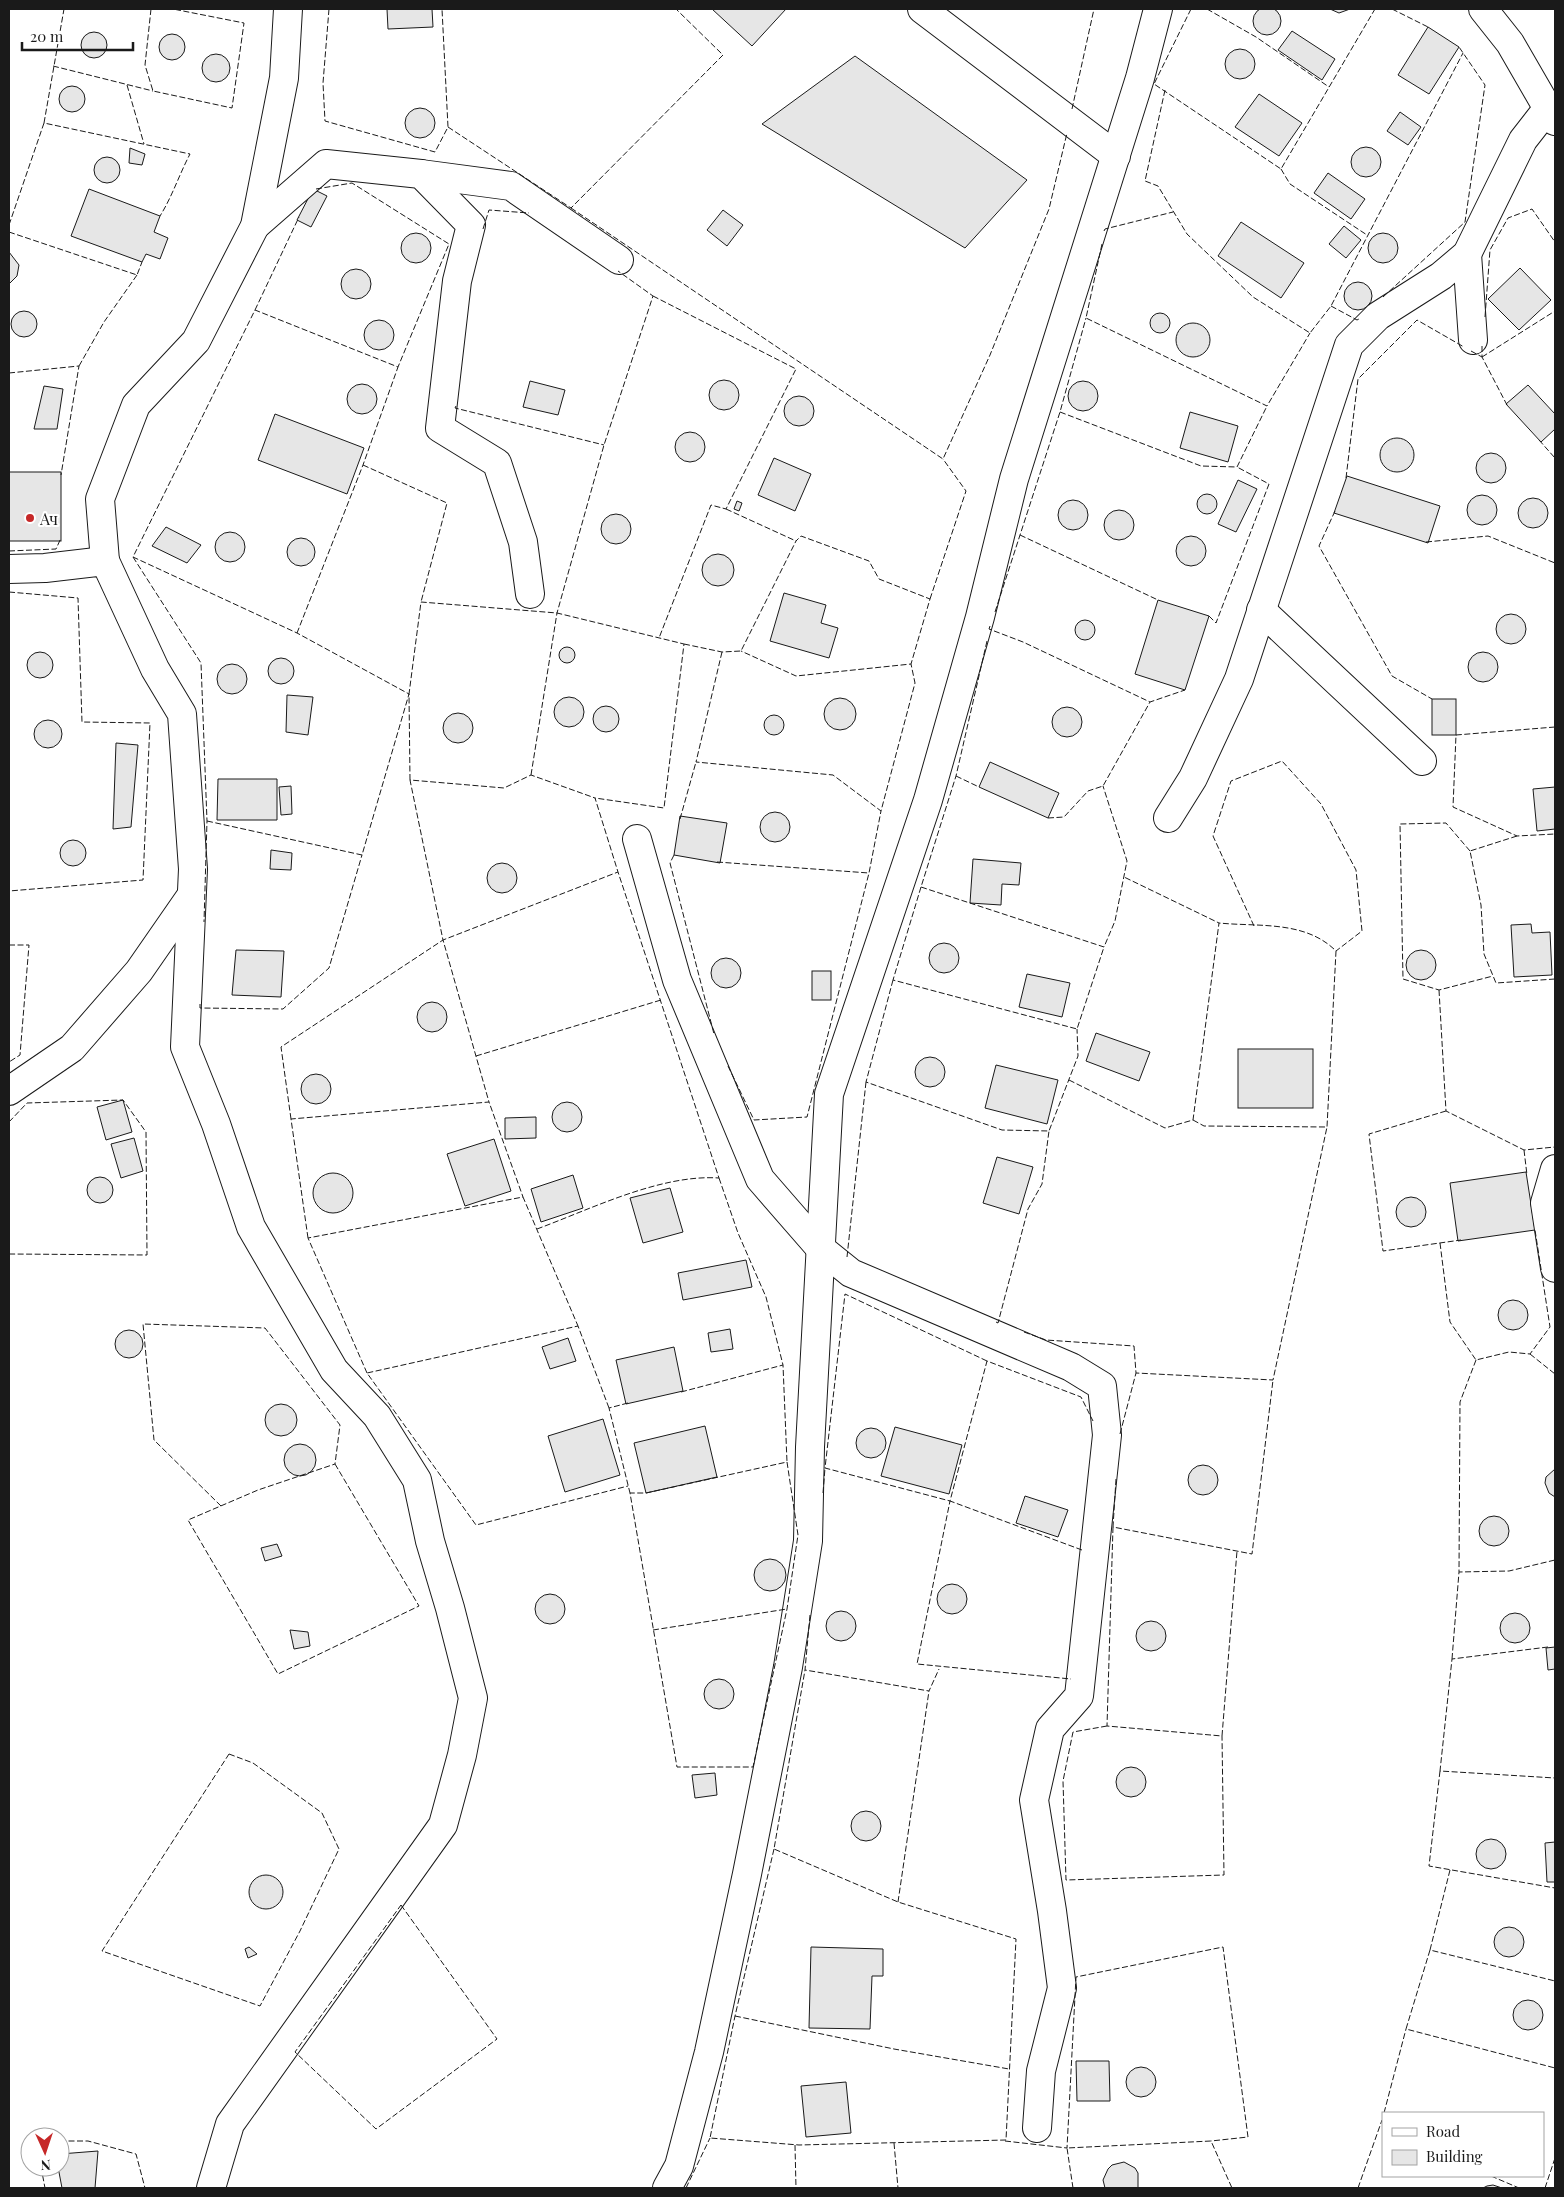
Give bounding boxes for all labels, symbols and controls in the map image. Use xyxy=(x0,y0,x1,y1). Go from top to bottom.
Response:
scale bar xyxy=(22,20,134,52)
text: 20 m xyxy=(30,26,64,46)
place label: Ач xyxy=(39,508,58,529)
marker: Ач xyxy=(24,512,36,524)
legend xyxy=(1382,2112,1544,2177)
text: Road xyxy=(1426,2121,1460,2141)
north arrow xyxy=(20,2127,70,2177)
text: Building xyxy=(1426,2146,1483,2166)
text: N xyxy=(40,2156,51,2175)

